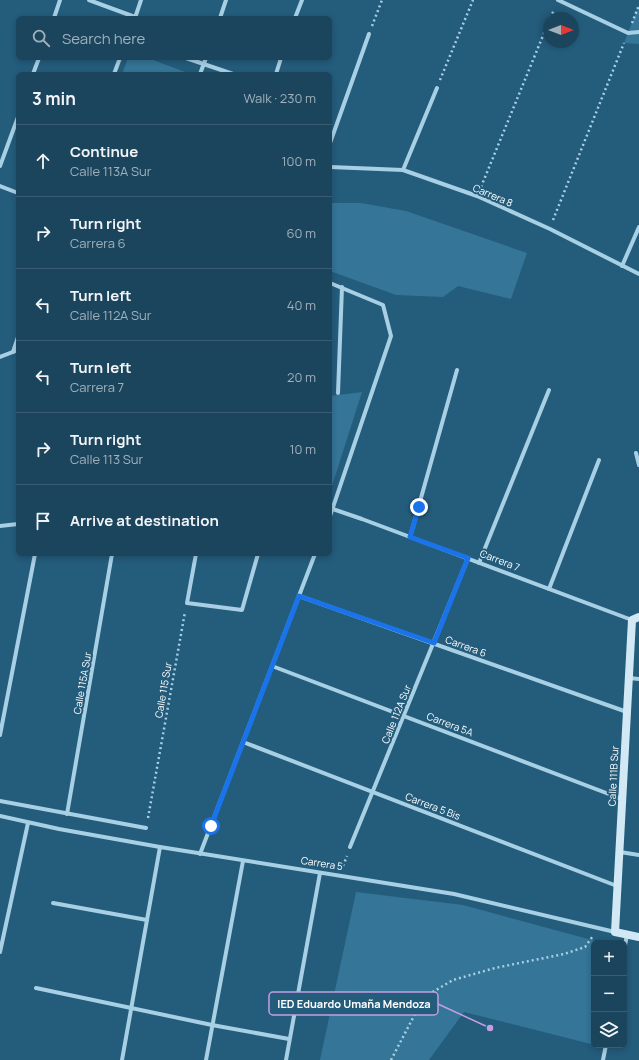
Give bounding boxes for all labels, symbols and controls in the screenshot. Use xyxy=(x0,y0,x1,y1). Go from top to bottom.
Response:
north arrow xyxy=(543,12,579,48)
search box xyxy=(16,16,332,60)
icon: search xyxy=(30,27,52,49)
text: Search here xyxy=(62,28,145,49)
text: 3 min xyxy=(32,87,76,110)
text: Walk · 230 m xyxy=(243,89,316,107)
text: Continue xyxy=(70,141,138,162)
icon: ahead xyxy=(32,150,54,172)
text: 100 m xyxy=(281,152,316,170)
text: Calle 113A Sur xyxy=(70,162,151,180)
street label: Carrera 8 xyxy=(471,180,515,210)
text: Turn right xyxy=(70,213,141,234)
icon: right xyxy=(32,222,54,244)
text: 60 m xyxy=(286,224,316,242)
text: Carrera 6 xyxy=(70,234,126,252)
text: Turn left xyxy=(70,285,132,306)
icon: left xyxy=(32,294,54,316)
text: 40 m xyxy=(287,296,316,314)
text: Calle 112A Sur xyxy=(70,306,151,324)
text: Turn left xyxy=(70,357,132,378)
icon: left xyxy=(32,366,54,388)
text: 20 m xyxy=(287,368,316,386)
text: Carrera 7 xyxy=(70,378,124,396)
text: Turn right xyxy=(70,429,141,450)
icon: right xyxy=(32,438,54,460)
text: 10 m xyxy=(289,440,316,458)
text: Calle 113 Sur xyxy=(70,450,143,468)
route end xyxy=(410,498,428,516)
icon: arrive xyxy=(32,510,54,532)
text: Arrive at destination xyxy=(70,510,219,531)
street label: Carrera 7 xyxy=(478,546,522,574)
street label: Carrera 6 xyxy=(443,632,489,660)
street label: Calle 115A Sur xyxy=(70,650,94,715)
street label: Calle 115 Sur xyxy=(151,661,175,719)
street label: Calle 112A Sur xyxy=(378,682,414,746)
street label: Carrera 5A xyxy=(425,709,476,740)
street label: Calle 111B Sur xyxy=(604,745,622,807)
street label: Carrera 5 Bis xyxy=(403,789,463,823)
route start xyxy=(202,817,220,835)
street label: Carrera 5 xyxy=(300,853,344,873)
map controls xyxy=(591,940,627,1048)
button: + xyxy=(591,940,627,976)
button: − xyxy=(591,976,627,1012)
callout: IED Eduardo Umaña Mendoza xyxy=(269,992,438,1015)
text: IED Eduardo Umaña Mendoza xyxy=(277,996,431,1011)
button: layers xyxy=(591,1012,627,1048)

